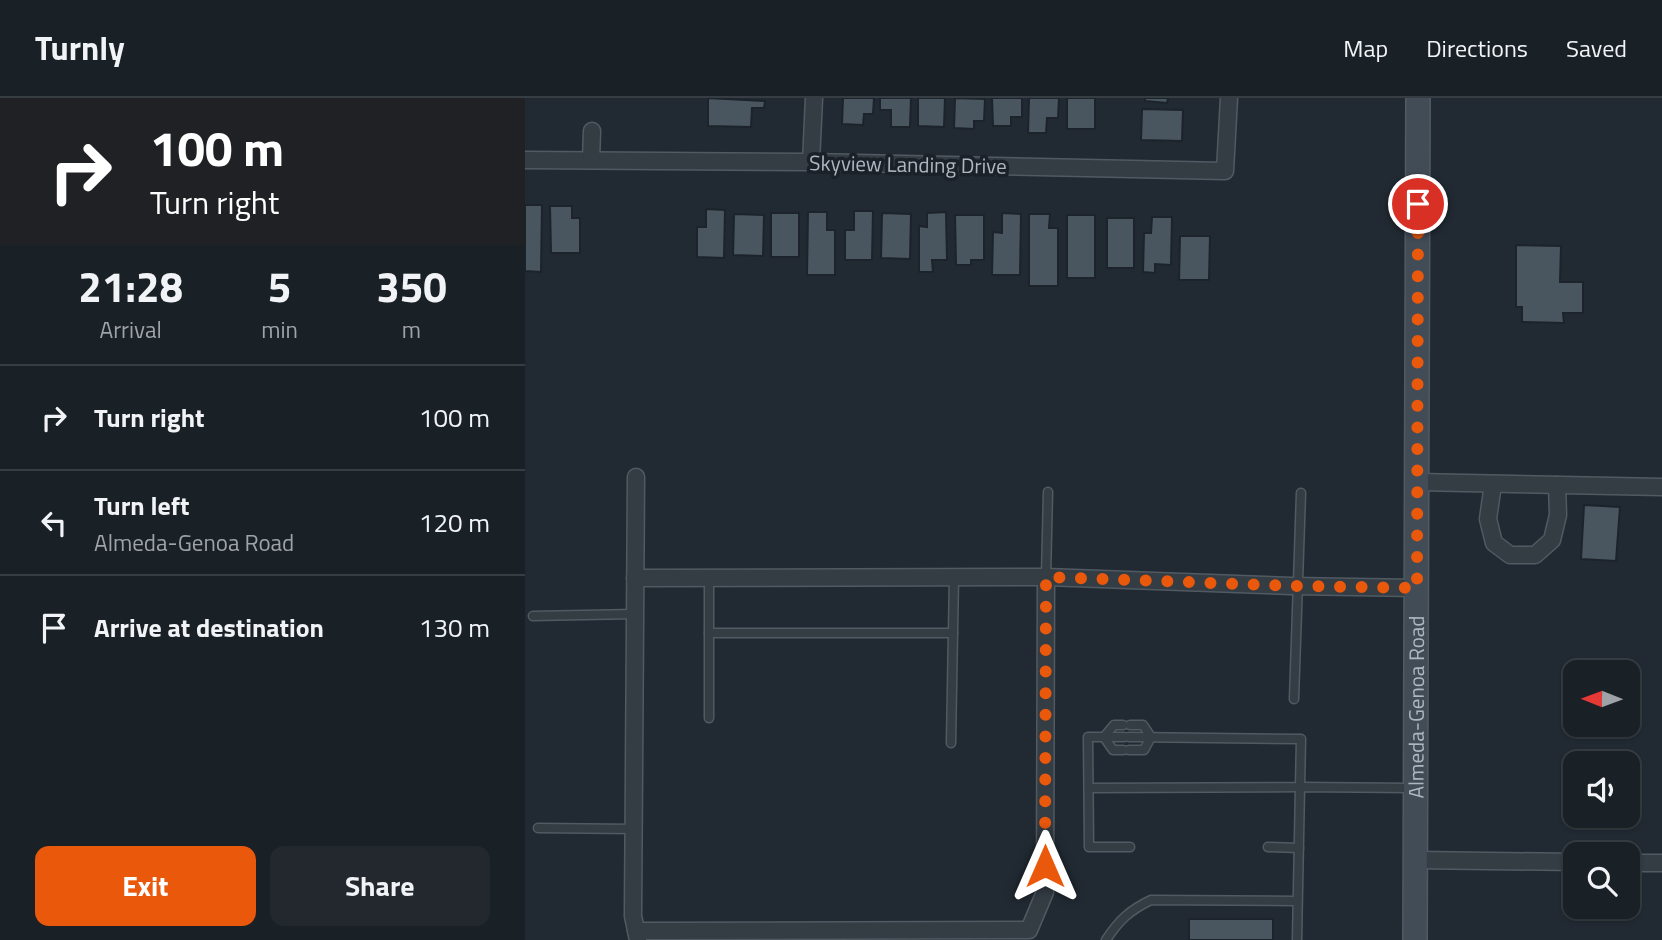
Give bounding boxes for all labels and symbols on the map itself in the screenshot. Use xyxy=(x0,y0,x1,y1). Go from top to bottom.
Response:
street label: Skyview Landing Drive xyxy=(809,146,1007,182)
pin xyxy=(1388,174,1448,234)
street label: Almeda-Genoa Road xyxy=(1400,615,1432,799)
north arrow xyxy=(1563,660,1640,737)
position arrow xyxy=(1008,829,1082,903)

